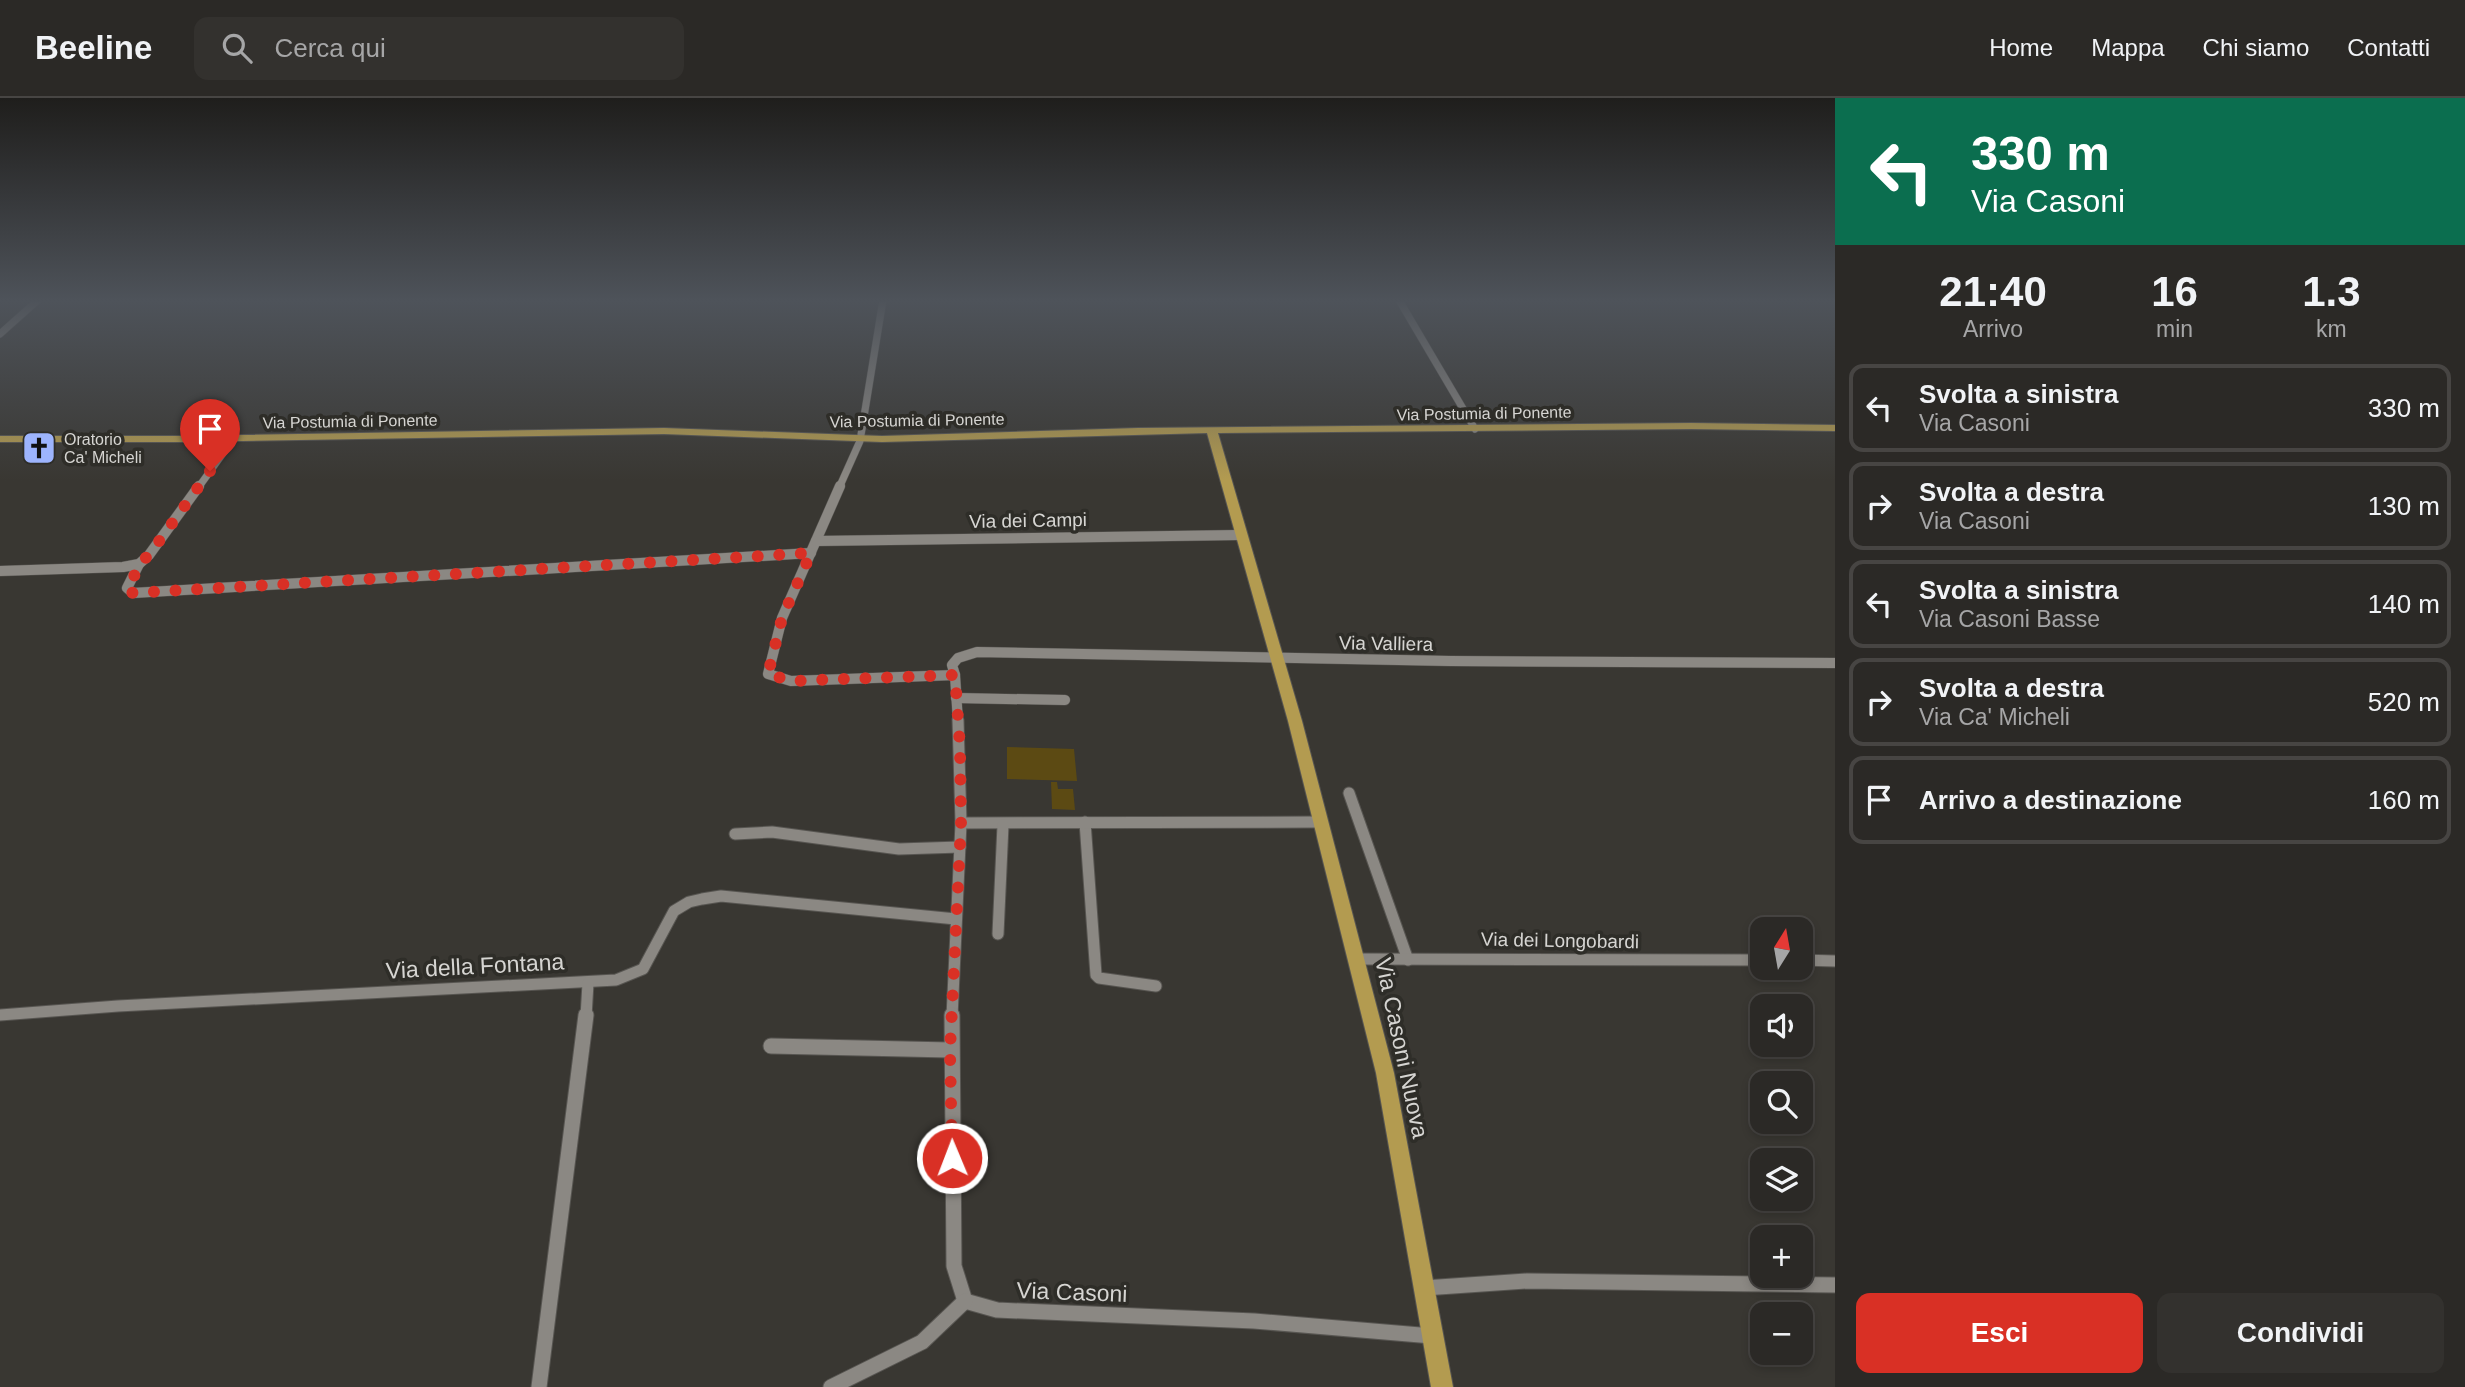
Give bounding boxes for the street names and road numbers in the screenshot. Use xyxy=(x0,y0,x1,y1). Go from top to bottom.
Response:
street label: Via Postumia di Ponente xyxy=(1396,403,1572,424)
street label: Via Postumia di Ponente xyxy=(829,410,1005,431)
street label: Via Postumia di Ponente xyxy=(262,411,438,432)
street label: Via dei Campi xyxy=(969,509,1087,532)
street label: Via Valliera xyxy=(1339,632,1434,655)
street label: Via dei Longobardi xyxy=(1481,929,1639,952)
street label: Via della Fontana xyxy=(385,948,565,984)
street label: Via Casoni Nuova xyxy=(1370,955,1434,1141)
street label: Via Casoni xyxy=(1016,1277,1128,1307)

